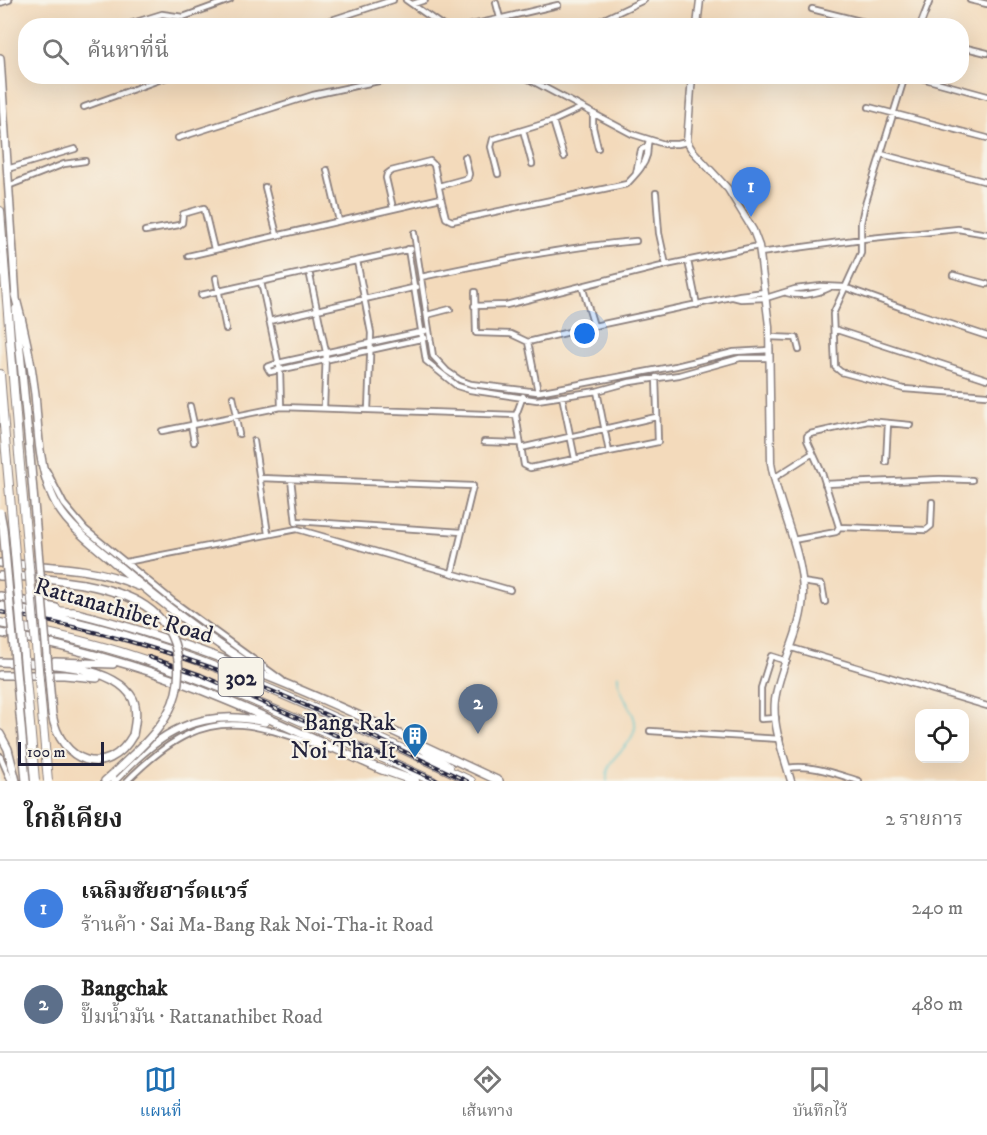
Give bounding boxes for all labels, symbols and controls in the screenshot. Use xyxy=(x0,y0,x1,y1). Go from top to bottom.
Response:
search box xyxy=(18,18,969,84)
icon: search xyxy=(39,35,72,68)
text: ค้นหาที่นี่ xyxy=(87,37,169,64)
pin: 1 xyxy=(732,168,771,217)
your location xyxy=(570,319,599,348)
street label: Rattanathibet Road xyxy=(31,571,217,651)
road number: 302 xyxy=(218,658,264,696)
pin: 2 xyxy=(458,684,498,734)
place label: Bang Rak Noi Tha It xyxy=(290,708,396,766)
map controls xyxy=(915,709,969,763)
button: locate xyxy=(915,709,969,763)
building icon: Bang Rak Noi Tha It xyxy=(400,721,430,759)
scale bar xyxy=(18,739,104,766)
text: 100 m xyxy=(27,742,66,762)
text: ใกล้เคียง xyxy=(24,803,123,836)
text: 2 รายการ xyxy=(885,807,963,832)
text: เฉลิมชัยฮาร์ดแวร์ xyxy=(81,878,248,905)
text: 1 xyxy=(40,896,47,921)
text: 240 m xyxy=(912,896,963,921)
text: ร้านค้า · Sai Ma-Bang Rak Noi-Tha-it Road xyxy=(81,913,433,938)
text: Bangchak xyxy=(81,975,168,1002)
text: 2 xyxy=(39,992,48,1017)
text: 480 m xyxy=(911,992,963,1017)
text: ปั๊มน้ำมัน · Rattanathibet Road xyxy=(81,1005,323,1030)
tab: แผนที่ xyxy=(140,1063,182,1125)
tab: เส้นทาง xyxy=(461,1063,513,1125)
tab: บันทึกไว้ xyxy=(793,1063,847,1125)

